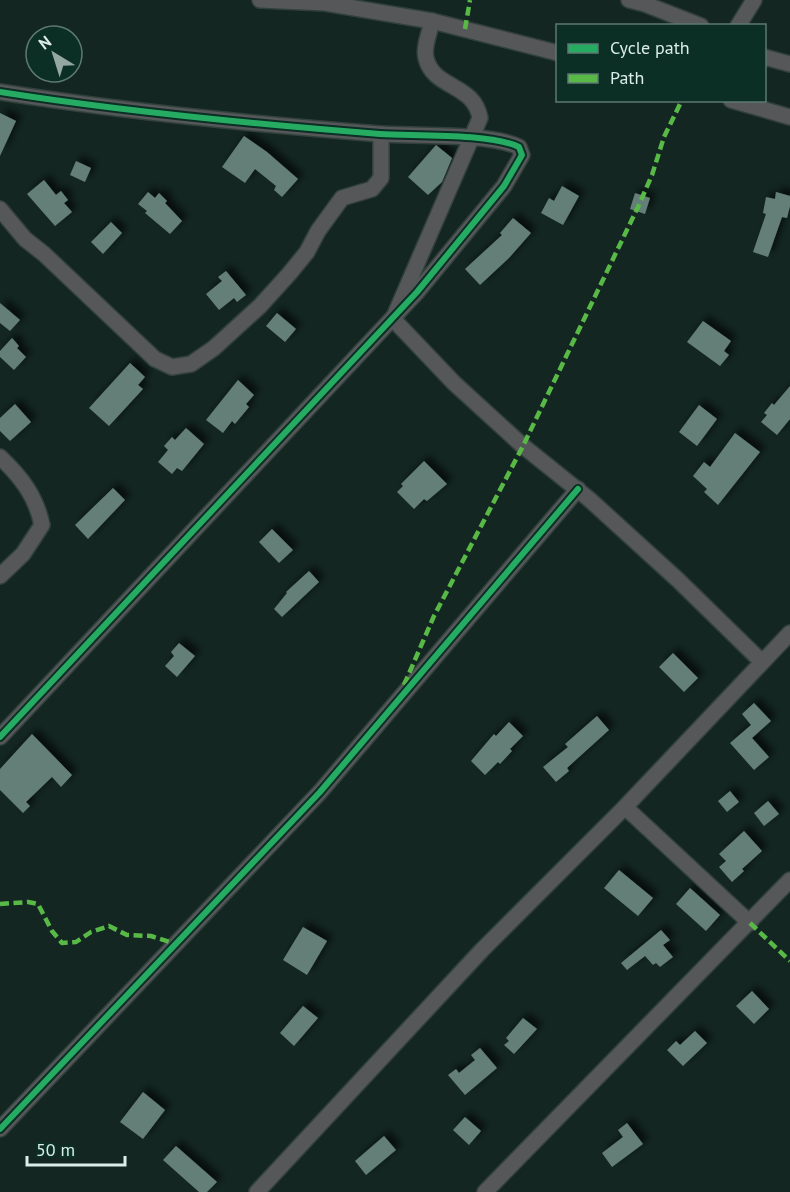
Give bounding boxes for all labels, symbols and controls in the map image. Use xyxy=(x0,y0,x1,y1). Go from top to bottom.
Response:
north arrow xyxy=(24,24,84,84)
legend xyxy=(556,24,766,102)
text: N xyxy=(34,31,55,53)
text: Cycle path xyxy=(610,36,690,59)
text: Path xyxy=(610,66,644,89)
scale bar xyxy=(27,1129,124,1167)
text: 50 m xyxy=(36,1138,75,1161)

